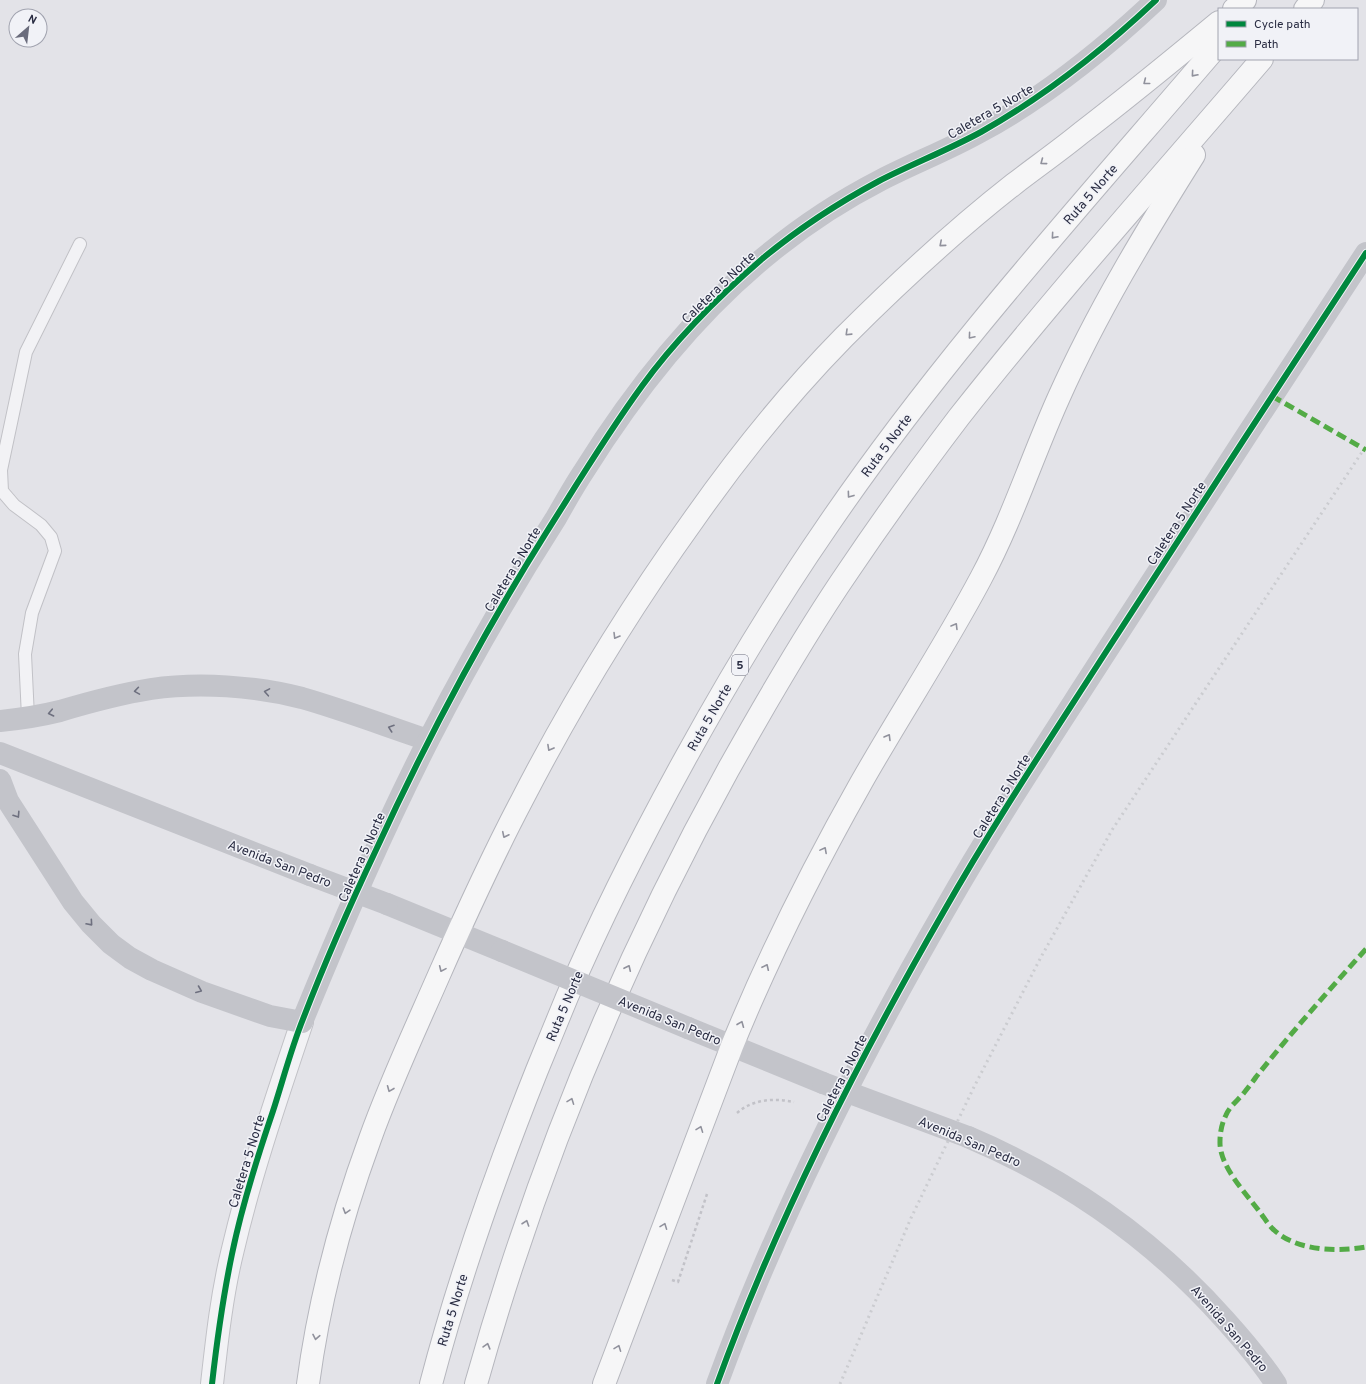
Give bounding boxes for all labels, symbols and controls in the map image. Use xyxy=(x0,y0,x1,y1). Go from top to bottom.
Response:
north arrow xyxy=(8,8,48,48)
legend xyxy=(1218,8,1358,60)
text: N xyxy=(25,12,39,28)
text: Cycle path xyxy=(1254,17,1311,33)
text: Path xyxy=(1254,37,1279,53)
one-way arrow xyxy=(1191,69,1198,77)
one-way arrow xyxy=(1143,78,1150,85)
street label: Caletera 5 Norte xyxy=(945,82,1037,144)
one-way arrow xyxy=(1040,157,1047,165)
street label: Ruta 5 Norte xyxy=(1061,162,1122,229)
one-way arrow xyxy=(1051,231,1059,239)
one-way arrow xyxy=(940,240,947,247)
street label: Caletera 5 Norte xyxy=(679,249,760,328)
one-way arrow xyxy=(845,328,853,336)
one-way arrow xyxy=(968,331,975,338)
street label: Ruta 5 Norte xyxy=(859,411,917,481)
street label: Caletera 5 Norte xyxy=(1145,479,1211,569)
one-way arrow xyxy=(847,491,854,498)
street label: Caletera 5 Norte xyxy=(482,524,545,616)
one-way arrow xyxy=(951,623,958,630)
one-way arrow xyxy=(613,632,621,639)
road number: 5 xyxy=(732,655,748,675)
street label: Ruta 5 Norte xyxy=(685,682,736,754)
one-way arrow xyxy=(134,686,140,695)
one-way arrow xyxy=(264,688,270,697)
one-way arrow xyxy=(48,708,54,716)
one-way arrow xyxy=(388,724,395,732)
one-way arrow xyxy=(883,734,890,741)
one-way arrow xyxy=(548,744,555,751)
street label: Caletera 5 Norte xyxy=(970,752,1035,842)
street label: Caletera 5 Norte xyxy=(336,810,390,905)
one-way arrow xyxy=(12,811,19,818)
one-way arrow xyxy=(502,830,510,838)
street label: Avenida San Pedro xyxy=(225,838,333,892)
one-way arrow xyxy=(819,847,827,854)
one-way arrow xyxy=(85,918,92,925)
one-way arrow xyxy=(761,963,769,971)
one-way arrow xyxy=(439,965,447,973)
one-way arrow xyxy=(623,965,631,973)
street label: Ruta 5 Norte xyxy=(544,969,588,1044)
one-way arrow xyxy=(194,985,202,993)
street label: Avenida San Pedro xyxy=(615,994,723,1050)
one-way arrow xyxy=(736,1020,744,1028)
street label: Caletera 5 Norte xyxy=(814,1032,872,1126)
one-way arrow xyxy=(386,1085,394,1092)
one-way arrow xyxy=(567,1097,575,1104)
street label: Caletera 5 Norte xyxy=(226,1113,270,1210)
street label: Avenida San Pedro xyxy=(916,1114,1023,1172)
one-way arrow xyxy=(696,1126,704,1133)
one-way arrow xyxy=(342,1207,351,1214)
one-way arrow xyxy=(522,1219,530,1226)
one-way arrow xyxy=(659,1222,667,1229)
street label: Ruta 5 Norte xyxy=(435,1272,473,1349)
street label: Avenida San Pedro xyxy=(1186,1283,1270,1376)
one-way arrow xyxy=(312,1334,320,1340)
one-way arrow xyxy=(482,1343,491,1350)
one-way arrow xyxy=(613,1344,621,1351)

